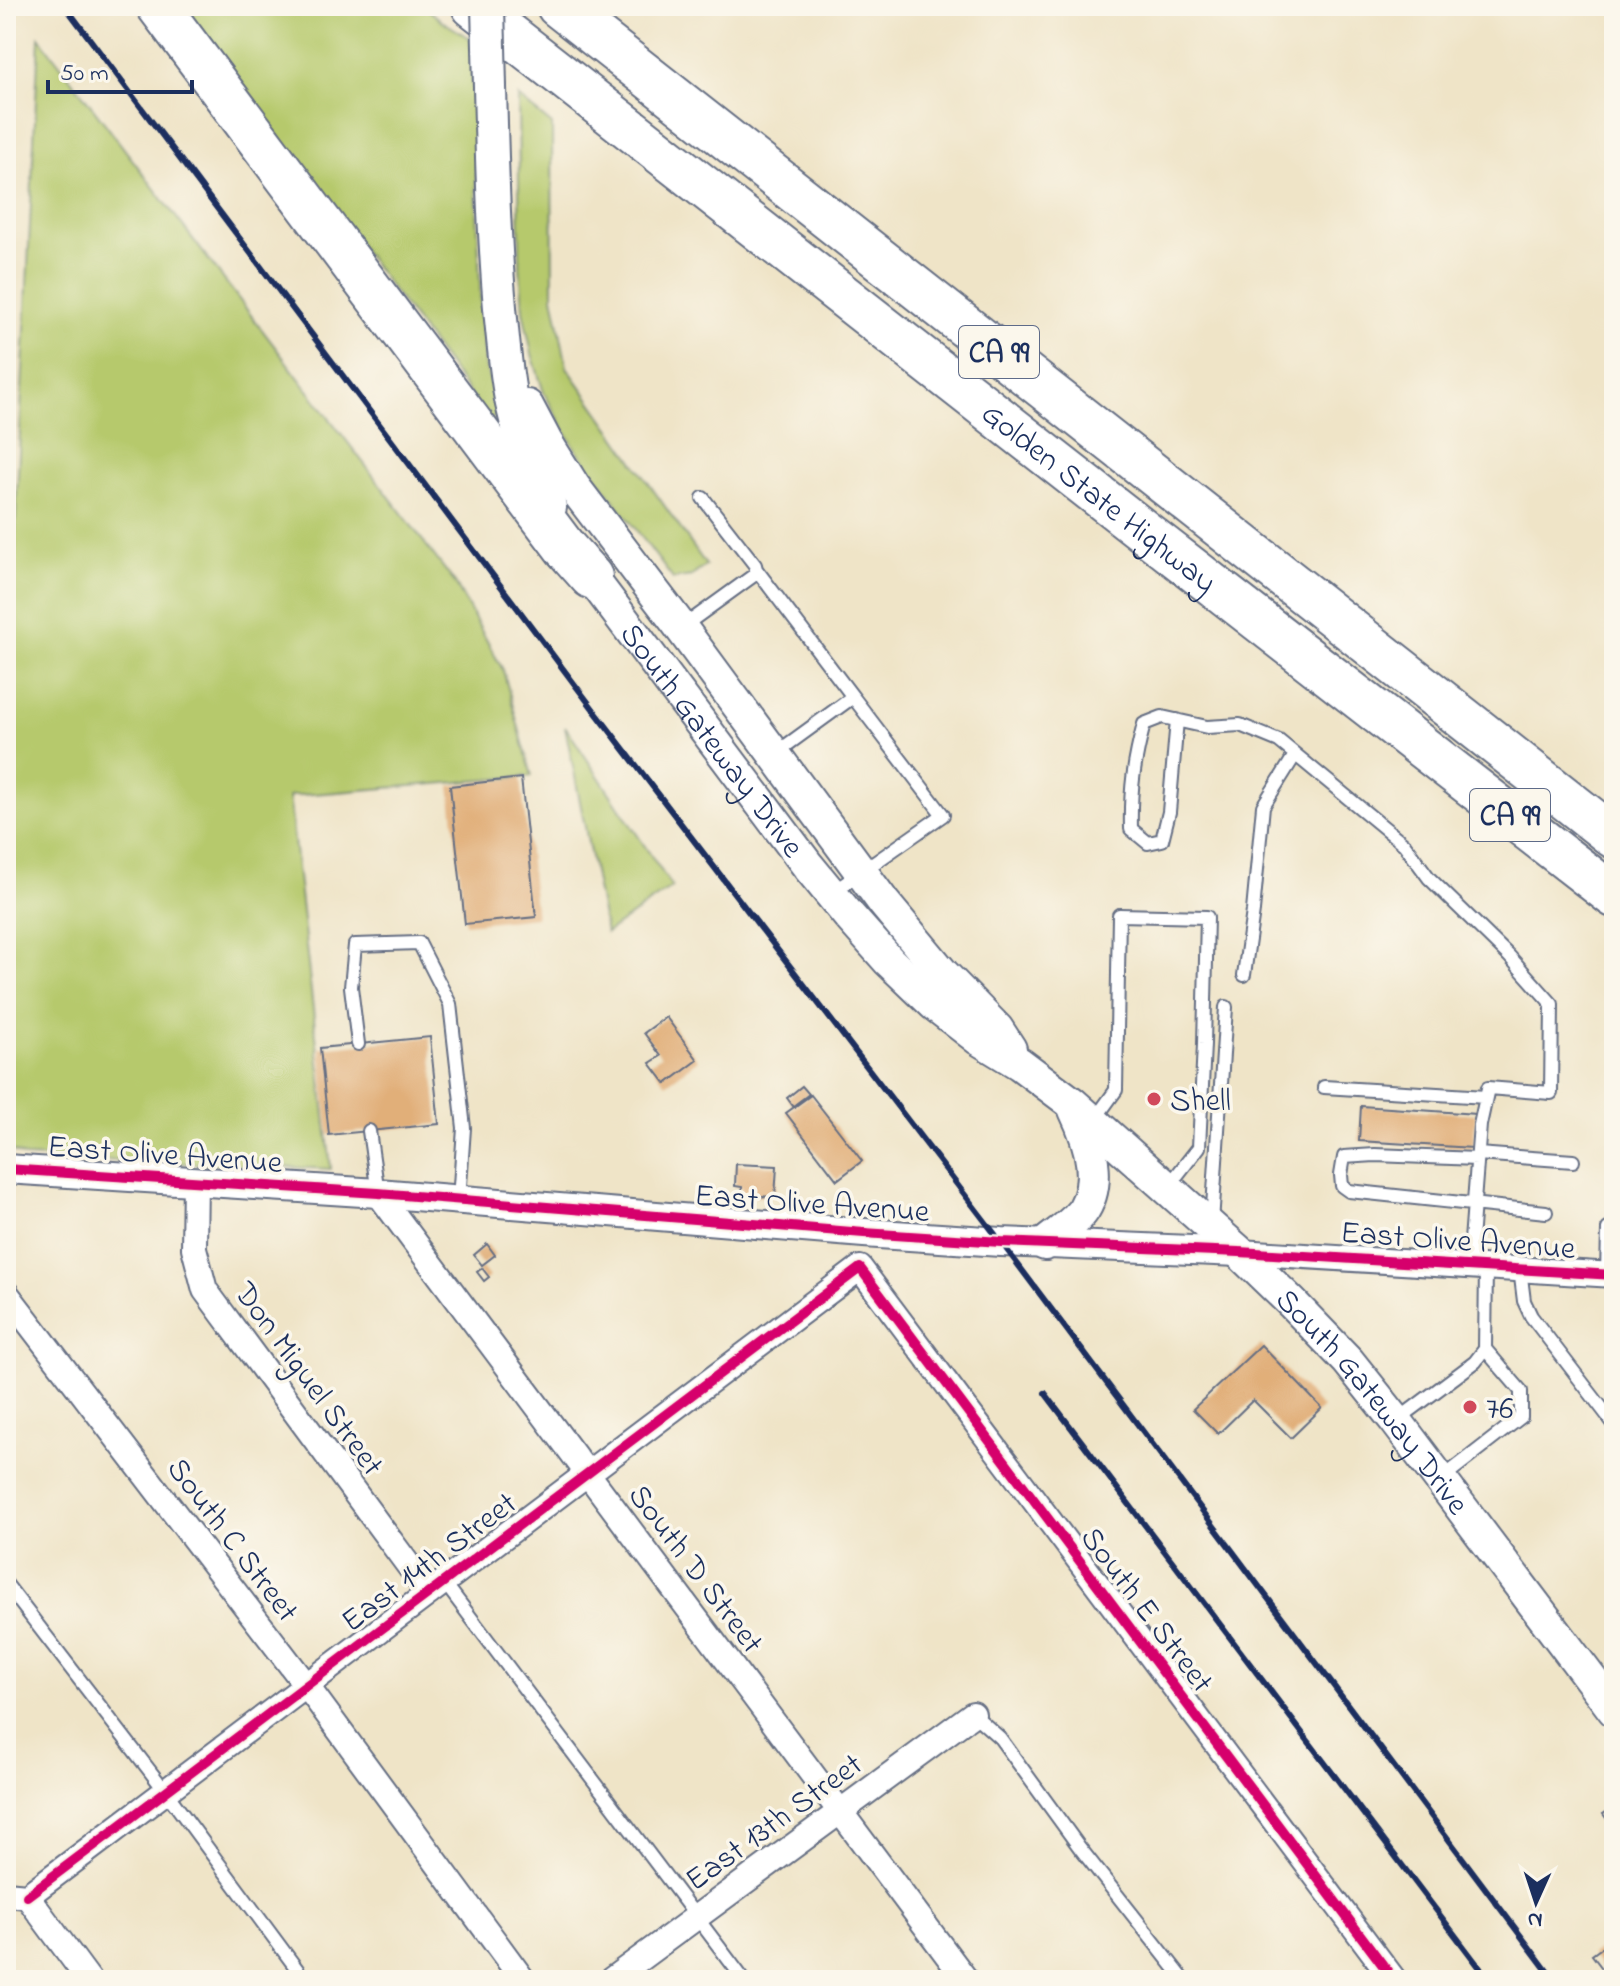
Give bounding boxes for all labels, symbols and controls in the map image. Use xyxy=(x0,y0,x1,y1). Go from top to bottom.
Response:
scale bar xyxy=(48,44,192,94)
text: 50 m xyxy=(60,57,109,92)
road number: CA 99 xyxy=(959,326,1039,378)
street label: Golden State Highway xyxy=(970,392,1225,607)
street label: South Gateway Drive xyxy=(607,614,814,869)
road number: CA 99 xyxy=(1470,789,1550,841)
place label: Shell xyxy=(1170,1079,1231,1126)
marker: Shell xyxy=(1145,1090,1163,1108)
street label: East Olive Avenue xyxy=(46,1125,284,1188)
street label: East Olive Avenue xyxy=(693,1174,931,1237)
street label: East Olive Avenue xyxy=(1339,1211,1577,1274)
street label: Don Miguel Street xyxy=(220,1272,394,1487)
street label: South Gateway Drive xyxy=(1263,1279,1479,1527)
place label: 76 xyxy=(1486,1387,1513,1434)
marker: 76 xyxy=(1461,1398,1479,1416)
street label: South C Street xyxy=(154,1449,309,1634)
street label: South D Street xyxy=(615,1476,774,1665)
street label: East 14th Street xyxy=(332,1482,528,1646)
street label: South E Street xyxy=(1067,1518,1224,1704)
street label: East 13th Street xyxy=(676,1743,874,1904)
north arrow xyxy=(1496,1862,1576,1942)
text: N xyxy=(1527,1903,1543,1935)

